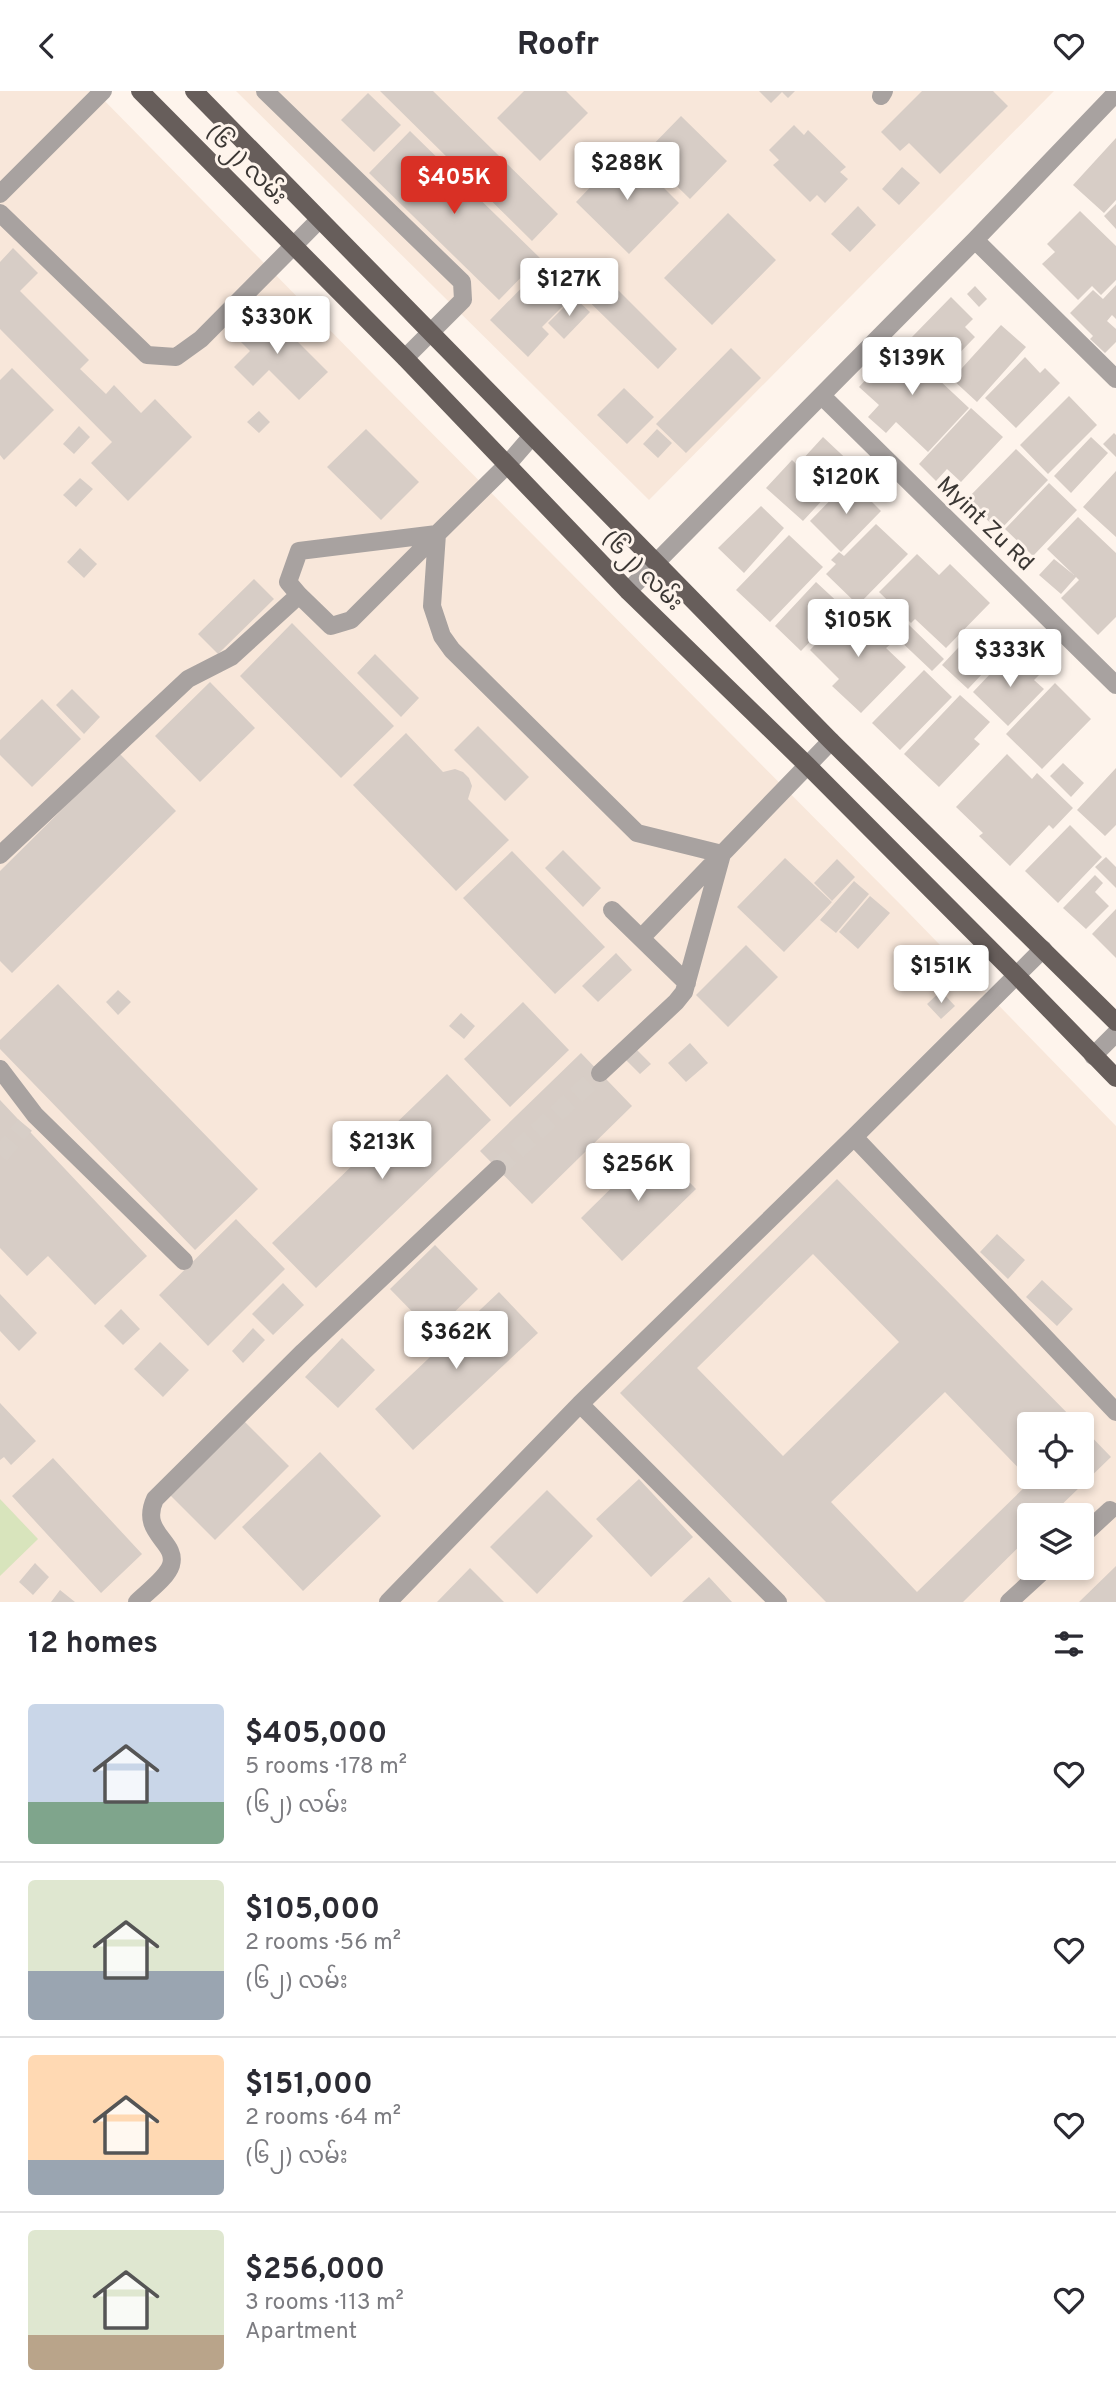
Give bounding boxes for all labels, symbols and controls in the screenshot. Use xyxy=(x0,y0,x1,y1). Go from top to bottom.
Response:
text: Roofr xyxy=(517,26,599,66)
icon: back xyxy=(28,27,66,65)
icon: heart xyxy=(1050,27,1088,65)
street label: (၆၂) လမ်း xyxy=(197,116,295,214)
pin: $288K xyxy=(578,143,676,202)
text: $288K xyxy=(590,150,664,179)
pin: $405K xyxy=(405,157,503,216)
text: $405K xyxy=(417,164,491,193)
pin: $127K xyxy=(520,259,618,318)
text: $127K xyxy=(536,266,602,295)
pin: $330K xyxy=(228,296,326,356)
text: $330K xyxy=(241,304,313,333)
pin: $139K xyxy=(863,337,961,397)
text: $139K xyxy=(878,345,946,374)
pin: $120K xyxy=(797,457,895,516)
text: $120K xyxy=(812,464,880,493)
street label: Myint Zu Rd xyxy=(930,471,1039,578)
street label: (၆၂) လမ်း xyxy=(593,522,691,620)
pin: $105K xyxy=(809,599,907,659)
text: $105K xyxy=(824,607,892,636)
pin: $333K xyxy=(961,629,1059,689)
text: $333K xyxy=(974,637,1046,666)
pin: $151K xyxy=(892,946,990,1005)
text: $151K xyxy=(910,953,972,982)
pin: $213K xyxy=(333,1121,431,1181)
text: $213K xyxy=(348,1129,416,1158)
pin: $256K xyxy=(589,1143,687,1203)
text: $256K xyxy=(602,1151,674,1180)
pin: $362K xyxy=(407,1311,505,1371)
text: $362K xyxy=(420,1319,492,1348)
map controls xyxy=(1017,1412,1094,1580)
button: locate xyxy=(1017,1412,1094,1489)
button: layers xyxy=(1017,1503,1094,1580)
icon: filters xyxy=(1050,1625,1088,1663)
text: 12 homes xyxy=(28,1626,158,1663)
text: $405,000 xyxy=(245,1716,387,1753)
icon: home xyxy=(84,1732,168,1816)
text: 5 rooms · 178 m² xyxy=(245,1753,407,1782)
icon: heart xyxy=(1050,1755,1088,1793)
text: (၆၂) လမ်း xyxy=(245,1792,348,1821)
text: $105,000 xyxy=(245,1892,380,1929)
icon: home xyxy=(84,1908,168,1992)
text: 2 rooms · 56 m² xyxy=(245,1929,401,1958)
icon: heart xyxy=(1050,1931,1088,1969)
text: (၆၂) လမ်း xyxy=(245,1968,348,1997)
text: $151,000 xyxy=(245,2067,373,2104)
icon: home xyxy=(84,2083,168,2167)
text: 2 rooms · 64 m² xyxy=(245,2104,401,2133)
icon: heart xyxy=(1050,2106,1088,2144)
text: (၆၂) လမ်း xyxy=(245,2143,348,2172)
text: $256,000 xyxy=(245,2252,385,2289)
icon: home xyxy=(84,2258,168,2342)
icon: heart xyxy=(1050,2281,1088,2319)
text: 3 rooms · 113 m² xyxy=(245,2289,404,2318)
text: Apartment xyxy=(245,2318,357,2347)

